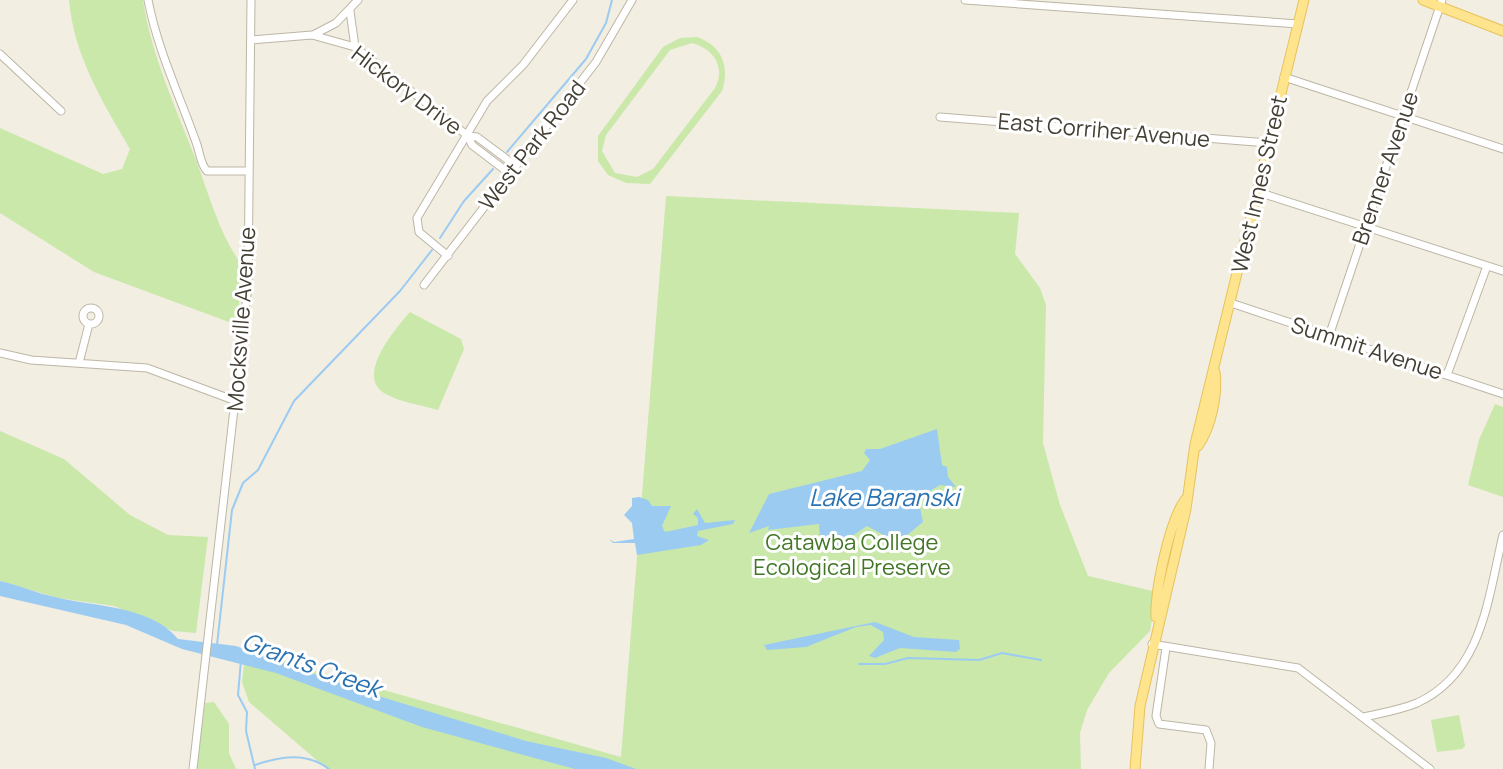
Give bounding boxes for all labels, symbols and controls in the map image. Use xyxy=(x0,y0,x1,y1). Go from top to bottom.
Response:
street label: Hickory Drive xyxy=(346,39,469,142)
street label: West Park Road xyxy=(472,74,592,216)
street label: Brenner Avenue xyxy=(1345,87,1425,249)
street label: West Innes Street xyxy=(1224,92,1294,276)
street label: East Corriher Avenue xyxy=(997,106,1211,154)
street label: Mocksville Avenue xyxy=(220,226,262,412)
street label: Summit Avenue xyxy=(1287,309,1447,387)
water label: Lake Baranski xyxy=(809,480,962,513)
park label: Catawba College Ecological Preserve xyxy=(753,527,951,582)
water label: Grants Creek xyxy=(238,624,389,705)

